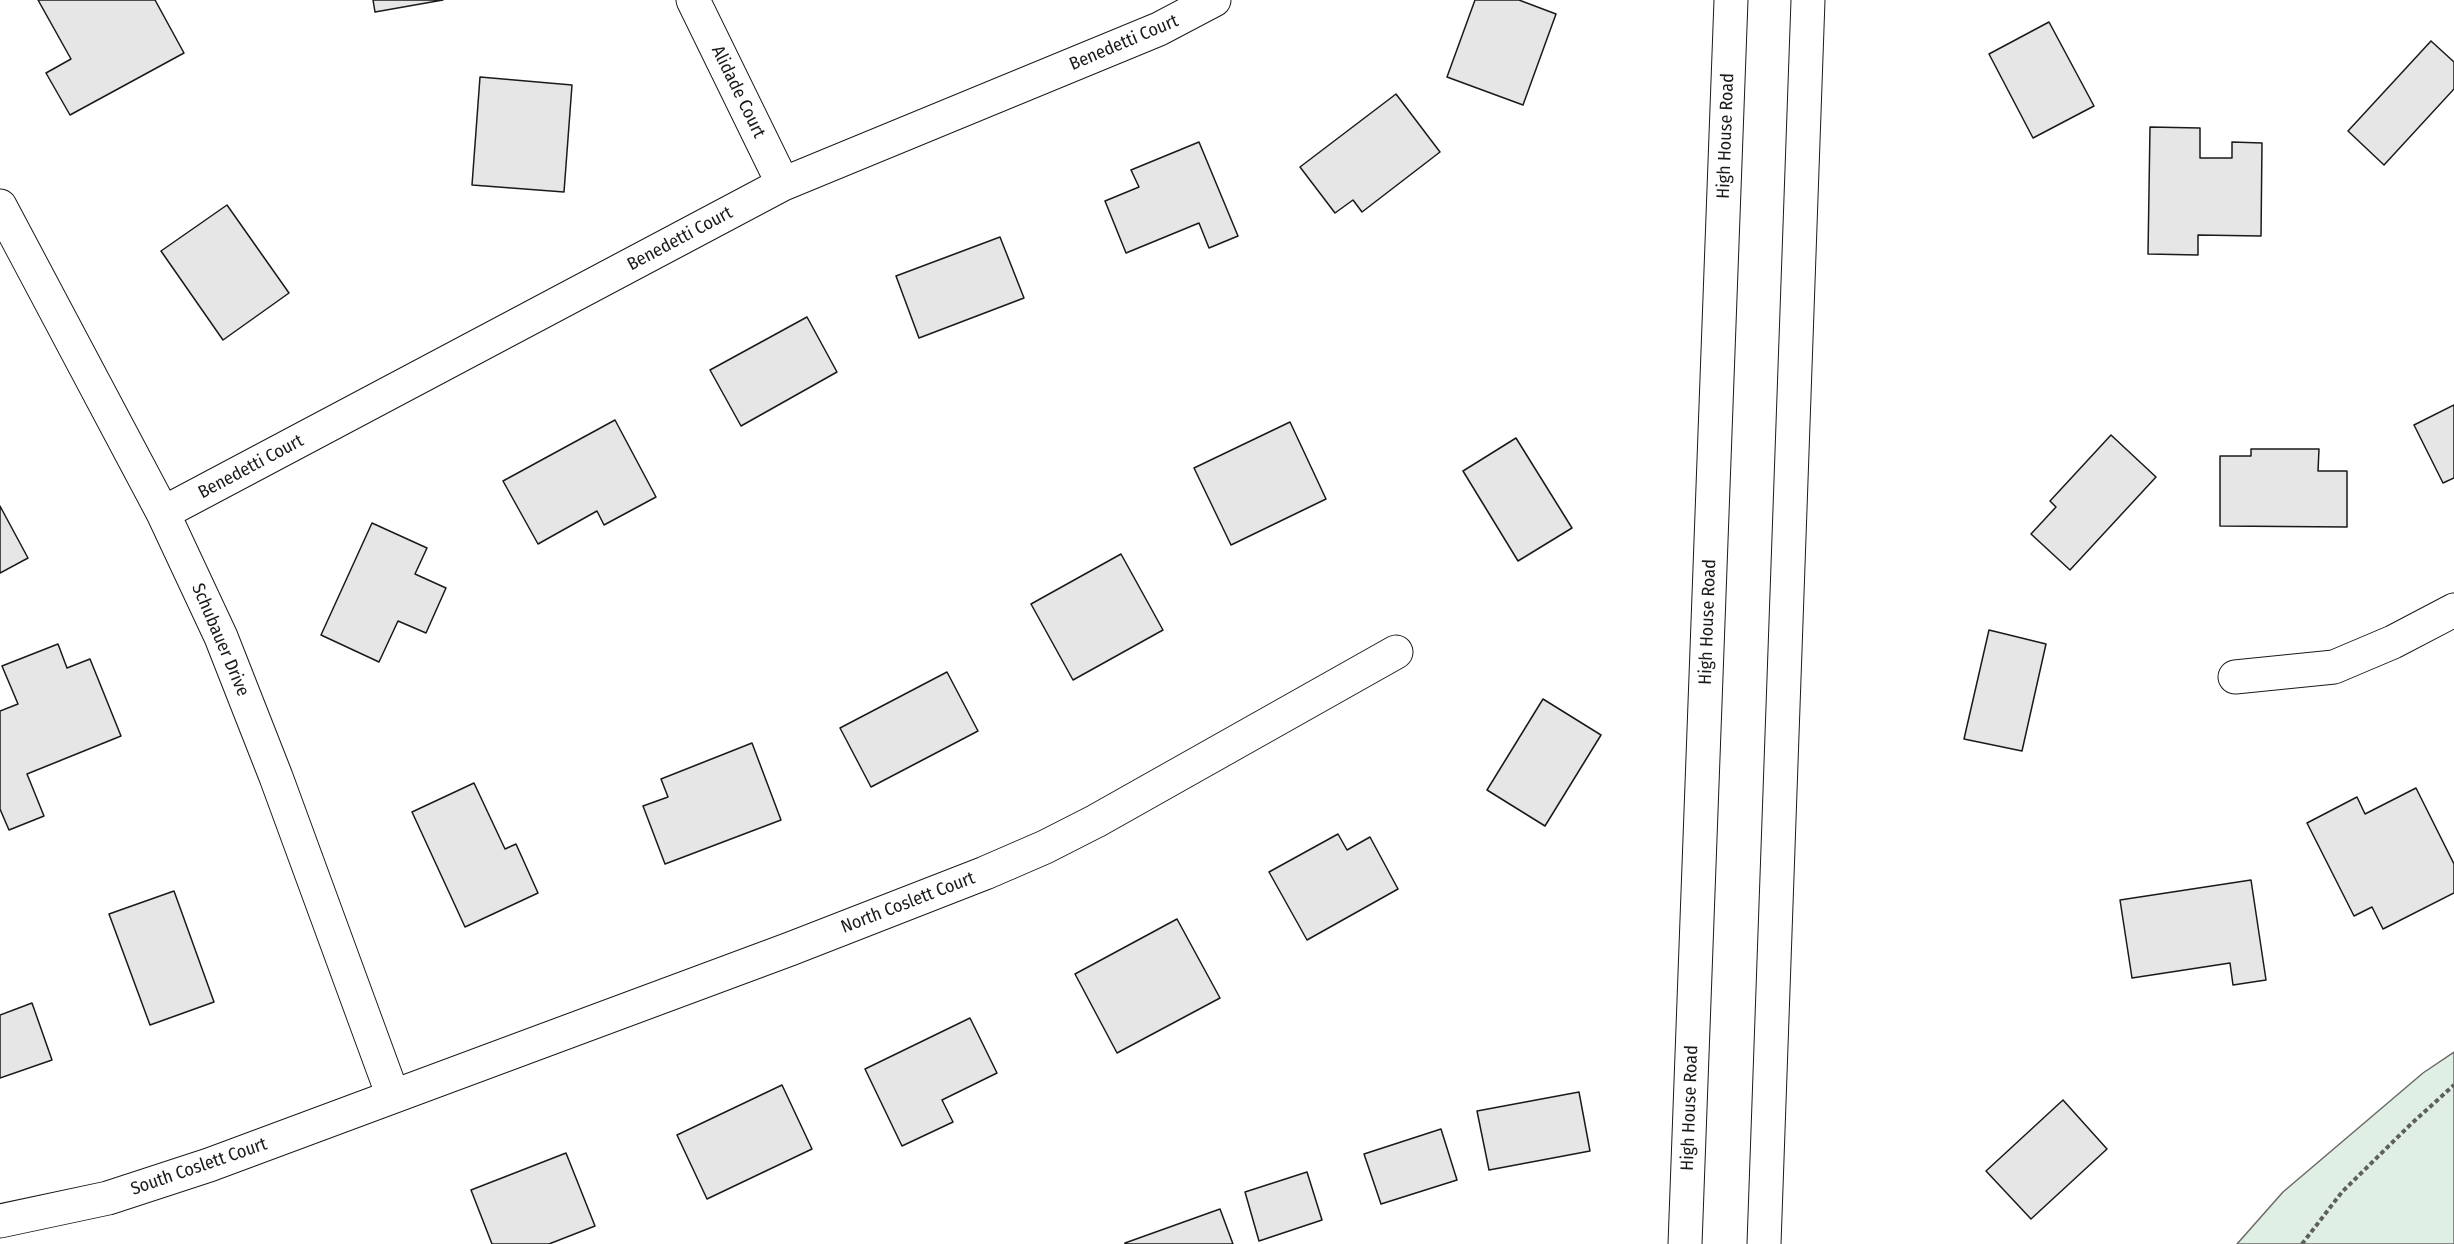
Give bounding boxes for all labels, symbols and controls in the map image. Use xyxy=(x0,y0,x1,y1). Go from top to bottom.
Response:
street label: Benedetti Court xyxy=(1066,10,1182,76)
street label: Alidade Court xyxy=(706,42,770,142)
street label: High House Road xyxy=(1713,73,1739,199)
street label: Benedetti Court xyxy=(624,202,736,276)
street label: Benedetti Court xyxy=(195,430,307,504)
street label: High House Road xyxy=(1695,559,1721,685)
street label: Schubauer Drive xyxy=(186,580,254,700)
street label: North Coslett Court xyxy=(838,868,978,938)
street label: High House Road xyxy=(1677,1045,1703,1171)
street label: South Coslett Court xyxy=(128,1134,270,1200)

